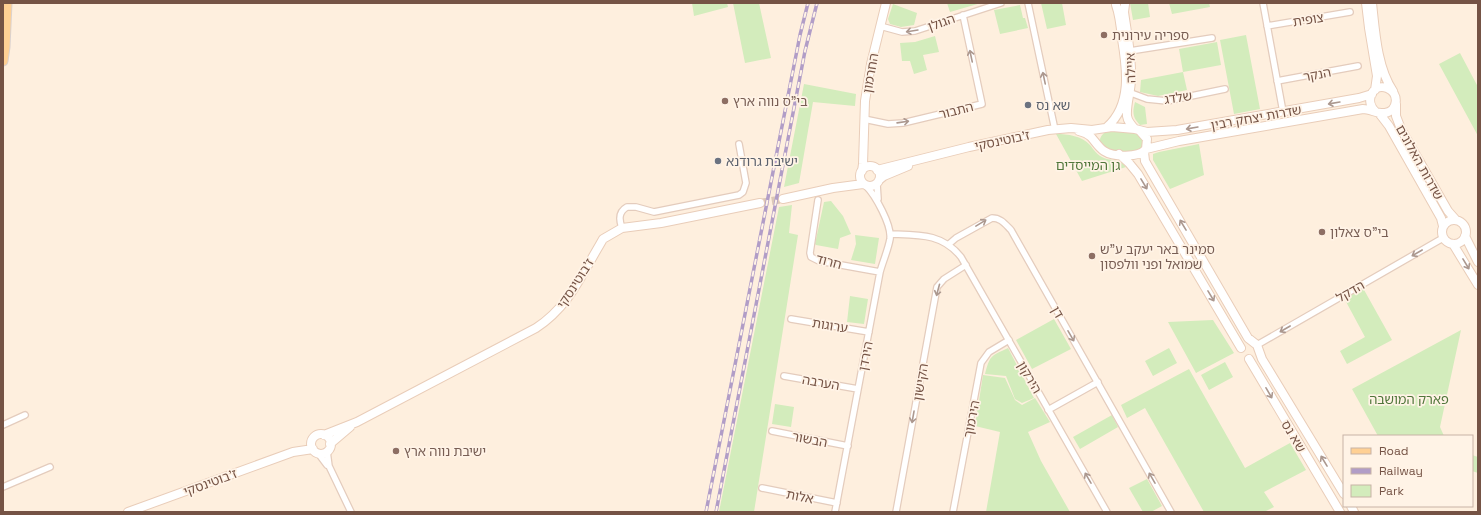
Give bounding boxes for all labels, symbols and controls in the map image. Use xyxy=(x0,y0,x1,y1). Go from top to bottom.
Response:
street label: צופית xyxy=(1291,9,1325,30)
street label: הגולן xyxy=(925,10,957,35)
one-way arrow xyxy=(906,27,919,35)
place label: ספריה עירונית xyxy=(1112,27,1189,44)
marker: ספריה עירונית xyxy=(1099,30,1109,40)
one-way arrow xyxy=(967,50,975,63)
street label: החרמון xyxy=(859,52,882,94)
street label: איילה xyxy=(1121,52,1140,84)
street label: הנקר xyxy=(1302,63,1332,86)
one-way arrow xyxy=(1039,72,1047,85)
street label: שלדג xyxy=(1163,87,1193,108)
place label: בי"ס נווה ארץ xyxy=(733,93,808,110)
marker: בי"ס נווה ארץ xyxy=(720,96,730,106)
place label: שא נס xyxy=(1036,97,1070,114)
street label: התבור xyxy=(937,98,975,123)
one-way arrow xyxy=(1328,99,1341,107)
marker: שא נס xyxy=(1023,100,1033,110)
street label: שדרות יצחק רבין xyxy=(1209,101,1303,134)
one-way arrow xyxy=(896,118,909,126)
street label: שדרות האלונים xyxy=(1392,122,1447,203)
one-way arrow xyxy=(1186,124,1199,132)
street label: ז'בוטינסקי xyxy=(973,126,1031,155)
place label: ישיבת גרודנא xyxy=(726,153,798,170)
marker: ישיבת גרודנא xyxy=(713,156,723,166)
park label: גן המייסדים xyxy=(1056,157,1120,174)
one-way arrow xyxy=(1140,178,1148,190)
one-way arrow xyxy=(975,219,987,227)
one-way arrow xyxy=(1179,220,1187,231)
place label: בי"ס צאלון xyxy=(1330,224,1389,241)
marker: בי"ס צאלון xyxy=(1317,227,1327,237)
place label: סמינר באר יעקב ע"ש שמואל ופני וולפסון xyxy=(1100,241,1215,273)
one-way arrow xyxy=(1412,249,1424,257)
street label: חרוד xyxy=(814,250,844,273)
marker: סמינר באר יעקב ע"ש שמואל ופני וולפסון xyxy=(1087,251,1097,261)
street label: ז'בוטינסקי xyxy=(553,255,598,311)
one-way arrow xyxy=(1462,258,1470,270)
street label: הדקל xyxy=(1333,277,1368,306)
one-way arrow xyxy=(933,283,941,296)
one-way arrow xyxy=(1207,290,1215,302)
street label: דן xyxy=(1047,303,1068,321)
street label: ערוגות xyxy=(811,314,849,337)
one-way arrow xyxy=(1279,325,1291,333)
one-way arrow xyxy=(1068,330,1076,342)
street label: הירדן xyxy=(854,340,877,372)
street label: הירקון xyxy=(1013,358,1046,397)
street label: הקישון xyxy=(909,362,932,402)
street label: הערבה xyxy=(801,371,841,394)
one-way arrow xyxy=(1265,387,1273,399)
park label: פארק המושבה xyxy=(1369,391,1449,408)
street label: הירמוך xyxy=(960,399,983,439)
one-way arrow xyxy=(909,410,917,423)
street label: שא נס xyxy=(1277,417,1310,455)
street label: הבשור xyxy=(791,428,829,451)
legend xyxy=(1343,435,1473,507)
place label: ישיבת נווה ארץ xyxy=(404,443,486,460)
text: Road xyxy=(1379,443,1408,459)
marker: ישיבת נווה ארץ xyxy=(391,446,401,456)
one-way arrow xyxy=(1320,456,1328,467)
text: Railway xyxy=(1379,463,1423,479)
street label: ז'בוטינסקי xyxy=(181,465,239,500)
one-way arrow xyxy=(1083,472,1091,484)
one-way arrow xyxy=(1148,472,1156,484)
text: Park xyxy=(1379,483,1404,499)
street label: אלות xyxy=(785,485,815,507)

